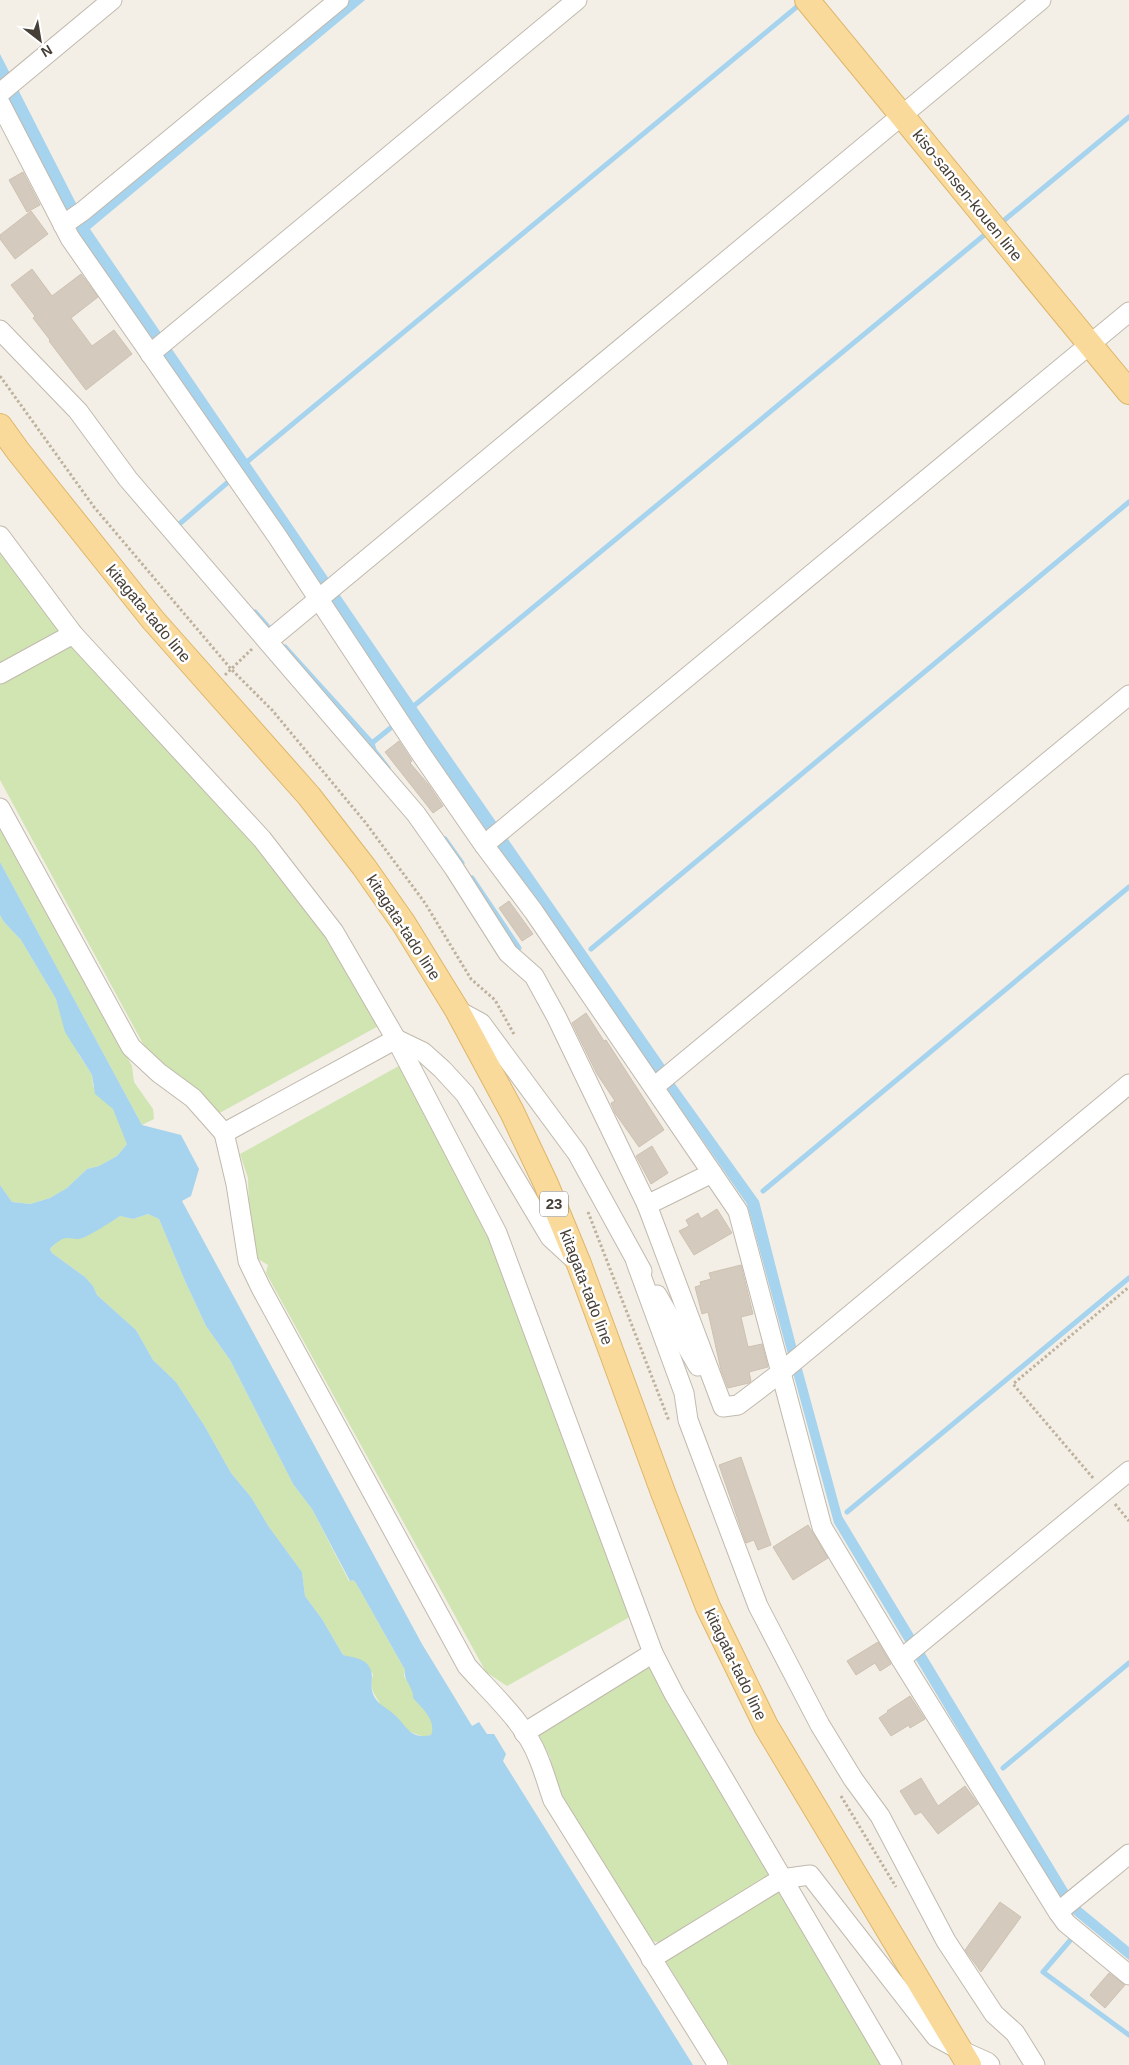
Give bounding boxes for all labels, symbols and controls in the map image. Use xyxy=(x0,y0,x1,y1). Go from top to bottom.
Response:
north arrow xyxy=(15,15,65,65)
text: N xyxy=(38,42,55,61)
street label: kiso-sansen-kouen line xyxy=(910,126,1026,264)
street label: kitagata-tado line xyxy=(103,561,194,666)
street label: kitagata-tado line xyxy=(363,872,444,983)
road number: 23 xyxy=(540,1192,568,1216)
street label: kitagata-tado line xyxy=(557,1227,616,1347)
street label: kitagata-tado line xyxy=(701,1606,770,1723)

